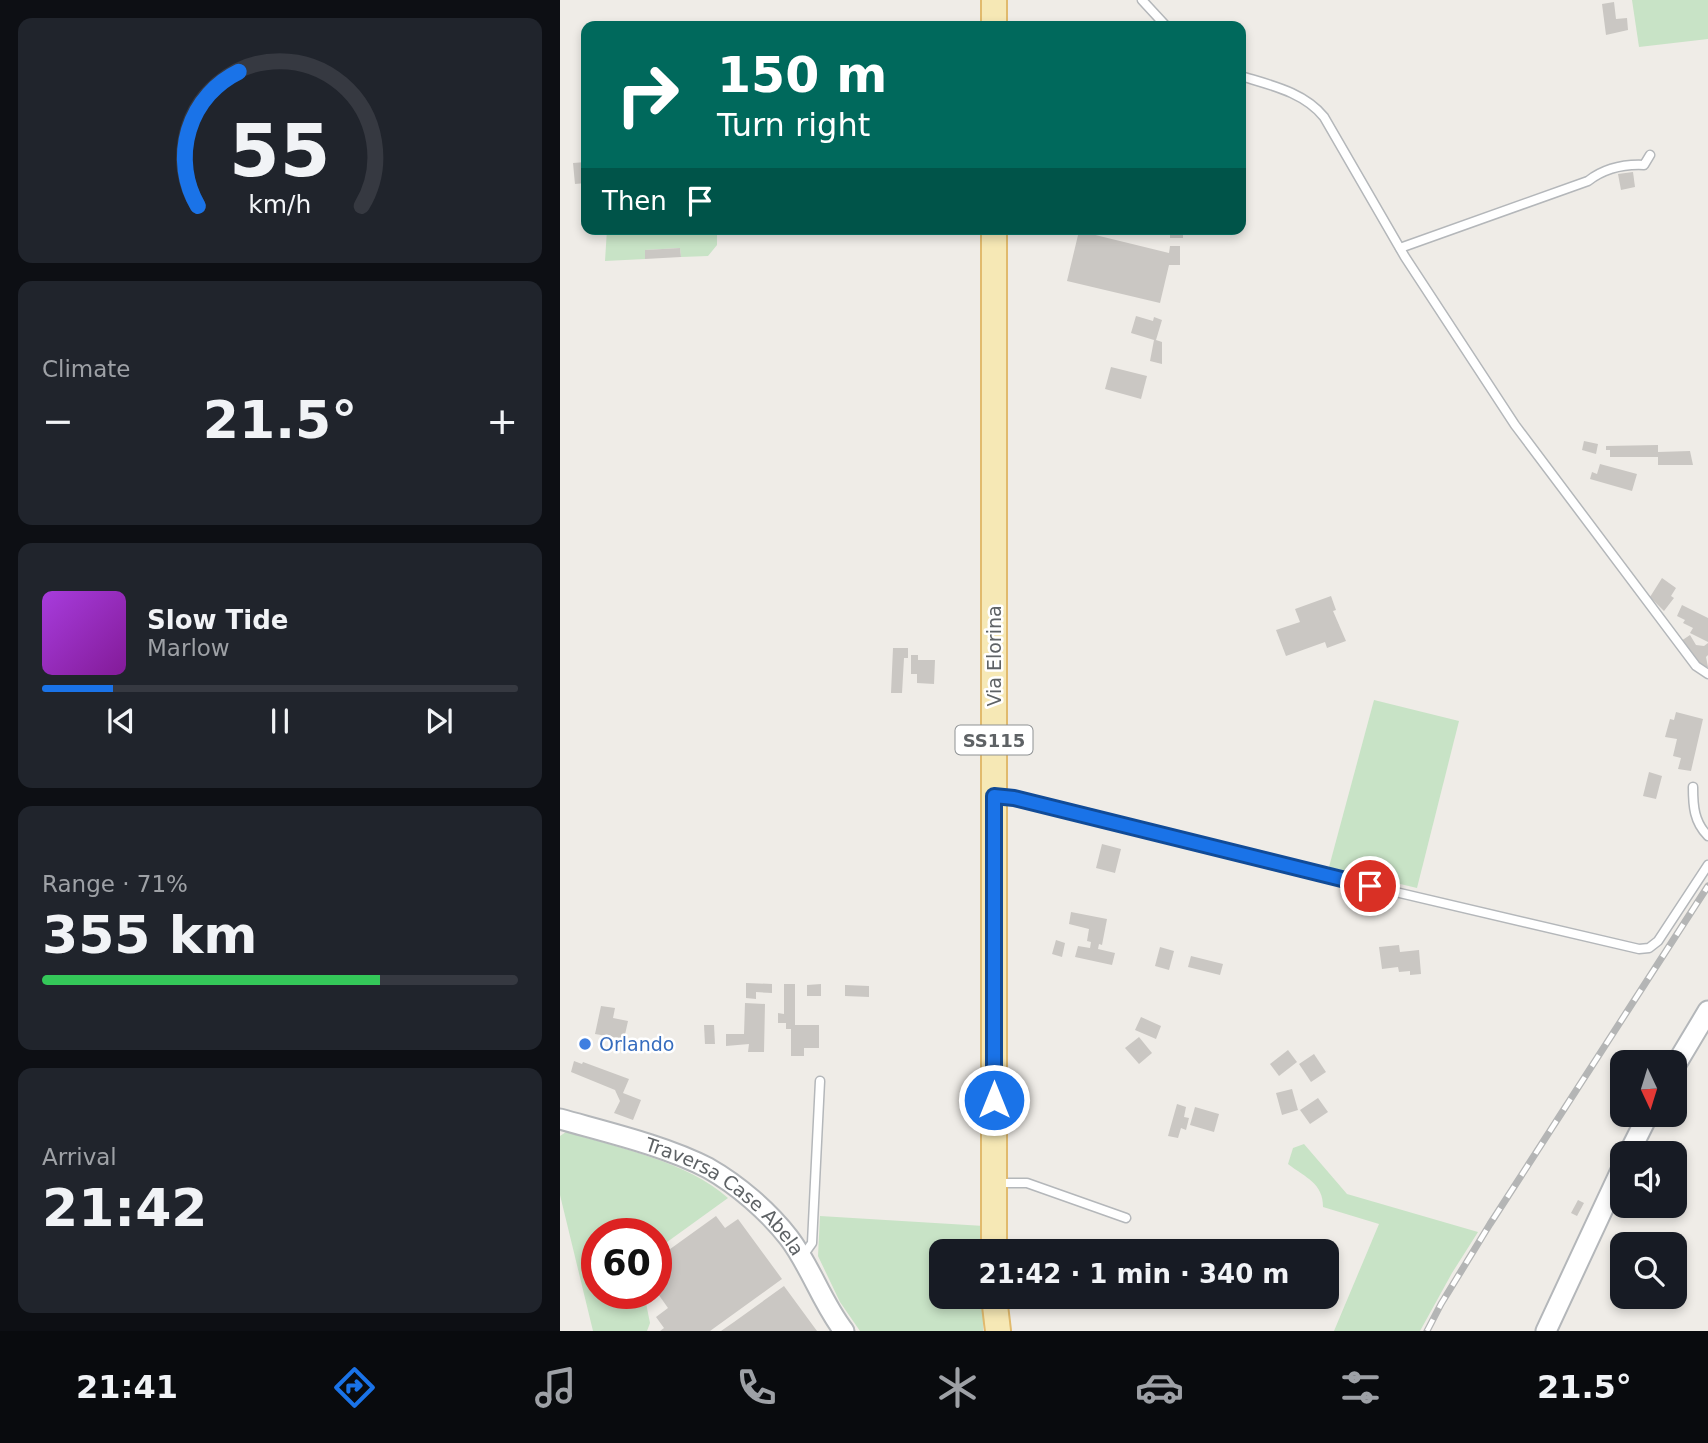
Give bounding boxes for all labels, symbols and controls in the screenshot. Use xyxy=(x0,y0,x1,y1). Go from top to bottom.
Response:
text: 150 m xyxy=(717,47,887,104)
icon: right xyxy=(602,49,693,140)
text: Turn right xyxy=(717,106,870,144)
text: 55 xyxy=(229,109,331,194)
icon: arrive xyxy=(681,182,719,220)
text: Then xyxy=(602,186,667,216)
text: km/h xyxy=(248,190,312,219)
text: Climate xyxy=(42,356,131,382)
text: 21.5° xyxy=(203,390,357,450)
text: − xyxy=(42,399,74,443)
text: + xyxy=(486,399,518,443)
text: Slow Tide xyxy=(147,605,288,635)
street label: Via Elorina xyxy=(983,605,1005,707)
text: Marlow xyxy=(147,635,230,661)
icon: previous xyxy=(102,702,140,740)
icon: pause xyxy=(261,702,299,740)
icon: next xyxy=(420,702,458,740)
road number: SS115 xyxy=(956,726,1032,754)
pin xyxy=(1340,856,1400,916)
icon: arrive xyxy=(1351,867,1389,905)
text: Range · 71% xyxy=(42,871,188,897)
text: 355 km xyxy=(42,905,257,965)
place label: Orlando xyxy=(599,1033,674,1055)
marker: Orlando xyxy=(577,1036,593,1052)
north arrow xyxy=(1610,1050,1687,1127)
map controls xyxy=(1610,1050,1687,1309)
position arrow xyxy=(957,1063,1031,1137)
street label: Traversa Case Abela xyxy=(642,1133,809,1259)
button: sound xyxy=(1610,1141,1687,1218)
text: Arrival xyxy=(42,1144,117,1170)
text: 21:42 xyxy=(42,1178,208,1238)
speed limit sign: 60 xyxy=(581,1218,672,1309)
button: search xyxy=(1610,1232,1687,1309)
text: 21:42 · 1 min · 340 m xyxy=(979,1259,1289,1289)
icon: directions xyxy=(330,1363,379,1412)
icon: music xyxy=(531,1363,580,1412)
icon: phone xyxy=(732,1363,781,1412)
icon: climate xyxy=(933,1363,982,1412)
icon: car xyxy=(1135,1363,1184,1412)
icon: filters xyxy=(1336,1363,1385,1412)
text: 21:41 xyxy=(76,1368,178,1406)
text: 21.5° xyxy=(1537,1368,1632,1406)

